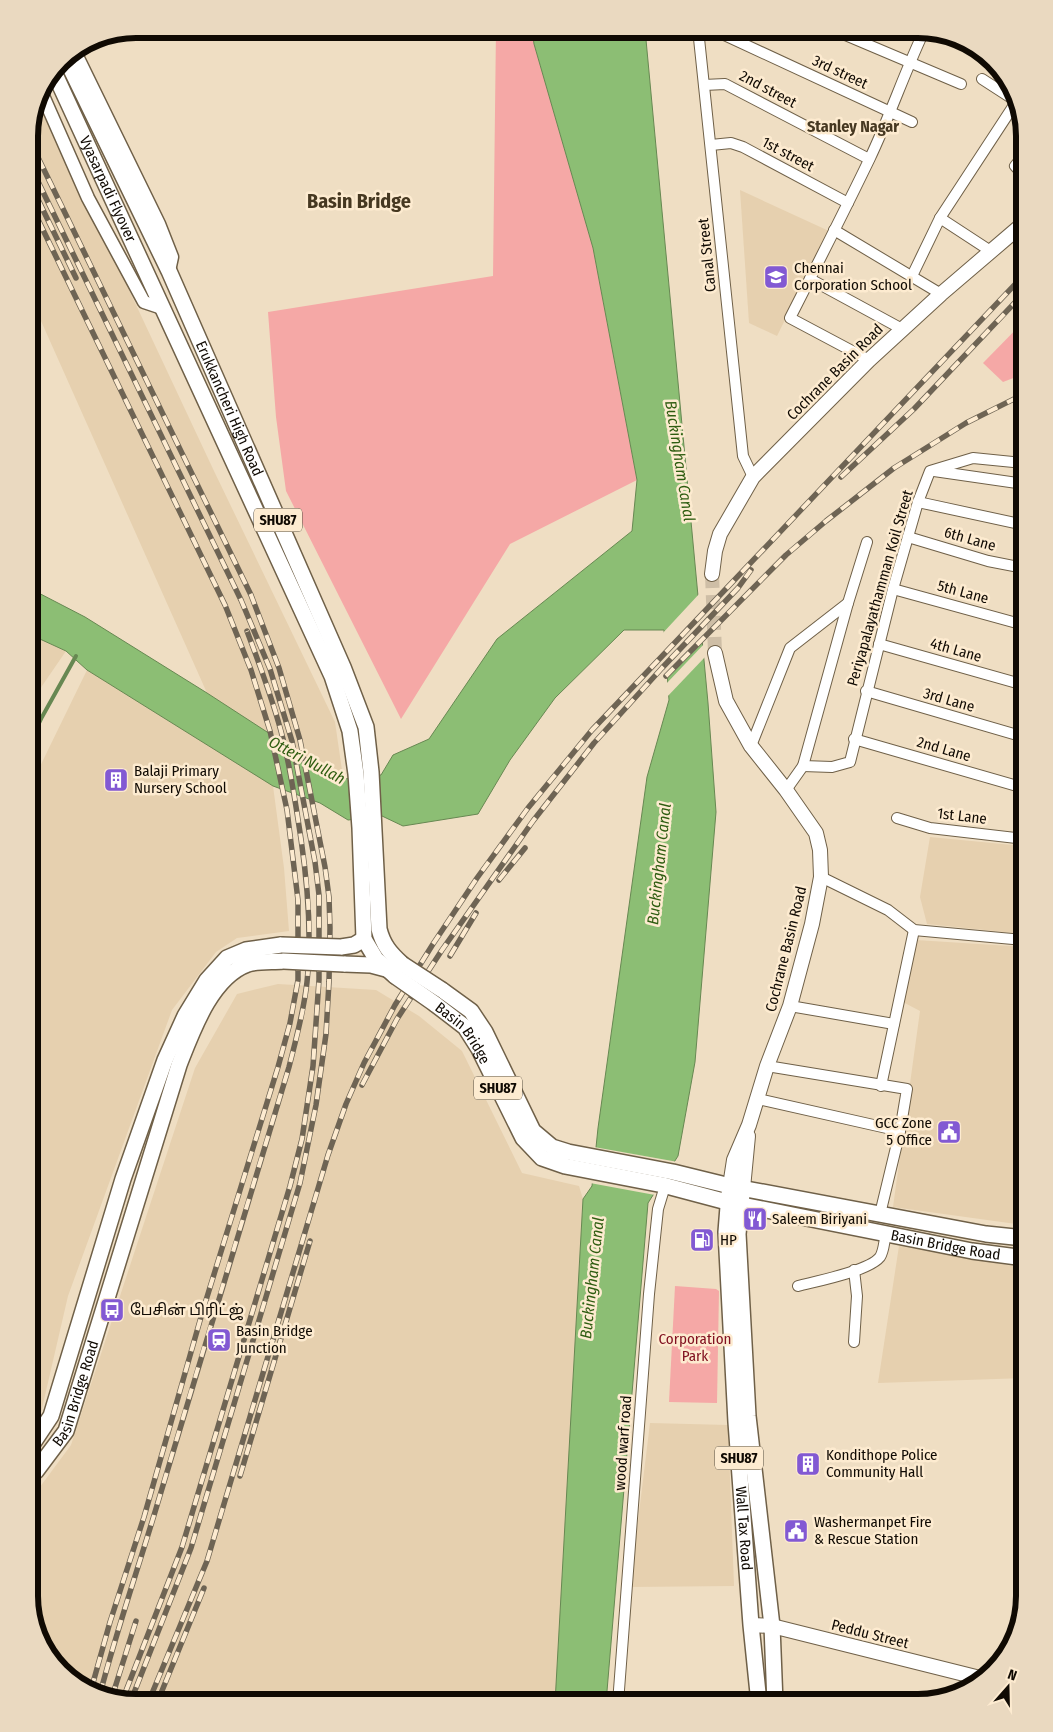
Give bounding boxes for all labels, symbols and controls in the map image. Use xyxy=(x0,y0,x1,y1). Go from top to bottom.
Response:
street label: 3rd street xyxy=(809,51,871,93)
street label: 2nd street xyxy=(736,67,800,112)
district label: Stanley Nagar xyxy=(807,117,899,136)
street label: Vyasarpadi Flyover xyxy=(76,133,140,246)
street label: 1st street xyxy=(759,133,817,175)
district label: Basin Bridge xyxy=(307,189,411,213)
street label: Canal Street xyxy=(694,217,720,293)
place label: Chennai Corporation School xyxy=(794,259,912,294)
school or university icon: Chennai Corporation School xyxy=(763,264,789,290)
street label: Cochrane Basin Road xyxy=(783,320,887,424)
street label: Erukkancheri High Road xyxy=(192,338,267,479)
water label: Buckingham Canal xyxy=(661,399,699,523)
street label: Periyapalayathamman Koil Street xyxy=(843,488,917,688)
road number: SHU87 xyxy=(254,508,302,532)
street label: 6th Lane xyxy=(942,523,998,555)
street label: 5th Lane xyxy=(935,577,991,607)
street label: 4th Lane xyxy=(928,634,984,666)
street label: 3rd Lane xyxy=(921,684,977,716)
water label: Otteri Nullah xyxy=(265,732,349,788)
street label: 2nd Lane xyxy=(915,733,973,765)
place label: Balaji Primary Nursery School xyxy=(134,762,227,797)
building icon: Balaji Primary Nursery School xyxy=(103,767,129,793)
water label: Buckingham Canal xyxy=(643,802,675,926)
street label: 1st Lane xyxy=(936,804,988,828)
street label: Cochrane Basin Road xyxy=(762,884,810,1014)
street label: Basin Bridge xyxy=(432,998,494,1067)
road number: SHU87 xyxy=(474,1076,522,1100)
place label: GCC Zone 5 Office xyxy=(875,1114,932,1149)
public building icon: GCC Zone 5 Office xyxy=(936,1119,962,1145)
restaurant icon: Saleem Biriyani xyxy=(742,1206,768,1232)
place label: Saleem Biriyani xyxy=(772,1210,867,1228)
water label: Buckingham Canal xyxy=(576,1216,608,1340)
street label: Basin Bridge Road xyxy=(889,1226,1002,1264)
fuel station icon: HP xyxy=(689,1227,715,1253)
place label: HP xyxy=(720,1231,737,1249)
bus stop icon: பேசின் பிரிட்ஜ் xyxy=(99,1297,125,1323)
place label: பேசின் பிரிட்ஜ் xyxy=(130,1301,244,1321)
place label: Basin Bridge Junction xyxy=(236,1322,313,1357)
station icon: Basin Bridge Junction xyxy=(206,1327,232,1353)
park label: Corporation Park xyxy=(659,1330,731,1365)
street label: Basin Bridge Road xyxy=(49,1338,102,1450)
street label: wood warf road xyxy=(611,1395,635,1491)
road number: SHU87 xyxy=(715,1446,763,1470)
place label: Kondithope Police Community Hall xyxy=(826,1446,938,1481)
building icon: Kondithope Police Community Hall xyxy=(795,1451,821,1477)
street label: Wall Tax Road xyxy=(732,1486,756,1571)
place label: Washermanpet Fire & Rescue Station xyxy=(814,1513,932,1548)
public building icon: Washermanpet Fire & Rescue Station xyxy=(783,1518,809,1544)
street label: Peddu Street xyxy=(829,1616,911,1652)
north arrow xyxy=(983,1662,1033,1712)
text: N xyxy=(1005,1666,1019,1685)

